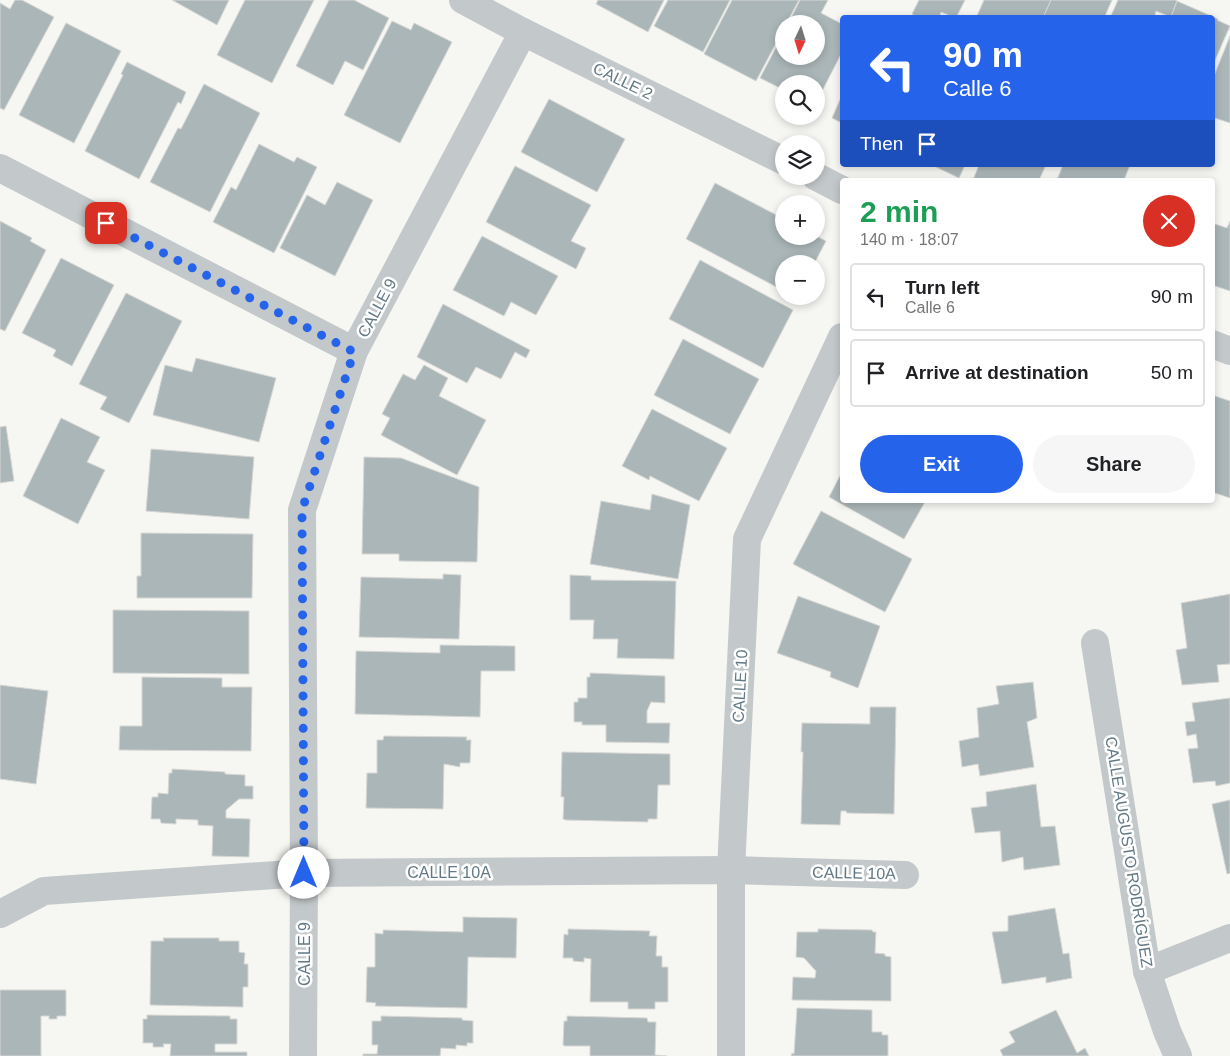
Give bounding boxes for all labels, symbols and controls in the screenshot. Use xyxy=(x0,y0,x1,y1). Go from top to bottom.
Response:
north arrow xyxy=(775,15,825,65)
map controls xyxy=(775,15,825,305)
icon: left xyxy=(860,35,925,100)
text: 90 m xyxy=(943,35,1023,74)
street label: CALLE 2 xyxy=(590,59,656,103)
button: search xyxy=(775,75,825,125)
text: Calle 6 xyxy=(943,76,1011,101)
icon: arrive xyxy=(913,130,941,158)
text: Then xyxy=(860,133,903,154)
button: layers xyxy=(775,135,825,185)
button: + xyxy=(775,195,825,245)
text: 2 min xyxy=(860,195,938,228)
button: close xyxy=(1143,195,1195,247)
pin xyxy=(85,202,127,244)
icon: arrive xyxy=(92,209,120,237)
text: 140 m · 18:07 xyxy=(860,231,959,248)
button: − xyxy=(775,255,825,305)
street label: CALLE 9 xyxy=(354,276,400,340)
text: Turn left xyxy=(905,277,980,298)
icon: left xyxy=(862,283,890,311)
text: 90 m xyxy=(1151,286,1193,307)
text: Calle 6 xyxy=(905,299,955,316)
icon: arrive xyxy=(862,359,890,387)
text: Arrive at destination xyxy=(905,362,1089,383)
text: 50 m xyxy=(1151,362,1193,383)
button: Exit xyxy=(860,435,1023,493)
button: Share xyxy=(1033,435,1195,493)
street label: CALLE 10 xyxy=(730,649,750,723)
street label: CALLE AUGUSTO RODRÍGUEZ xyxy=(1102,735,1157,969)
position arrow xyxy=(277,846,329,898)
street label: CALLE 10A xyxy=(407,864,491,881)
street label: CALLE 10A xyxy=(812,864,896,882)
street label: CALLE 9 xyxy=(296,922,313,986)

